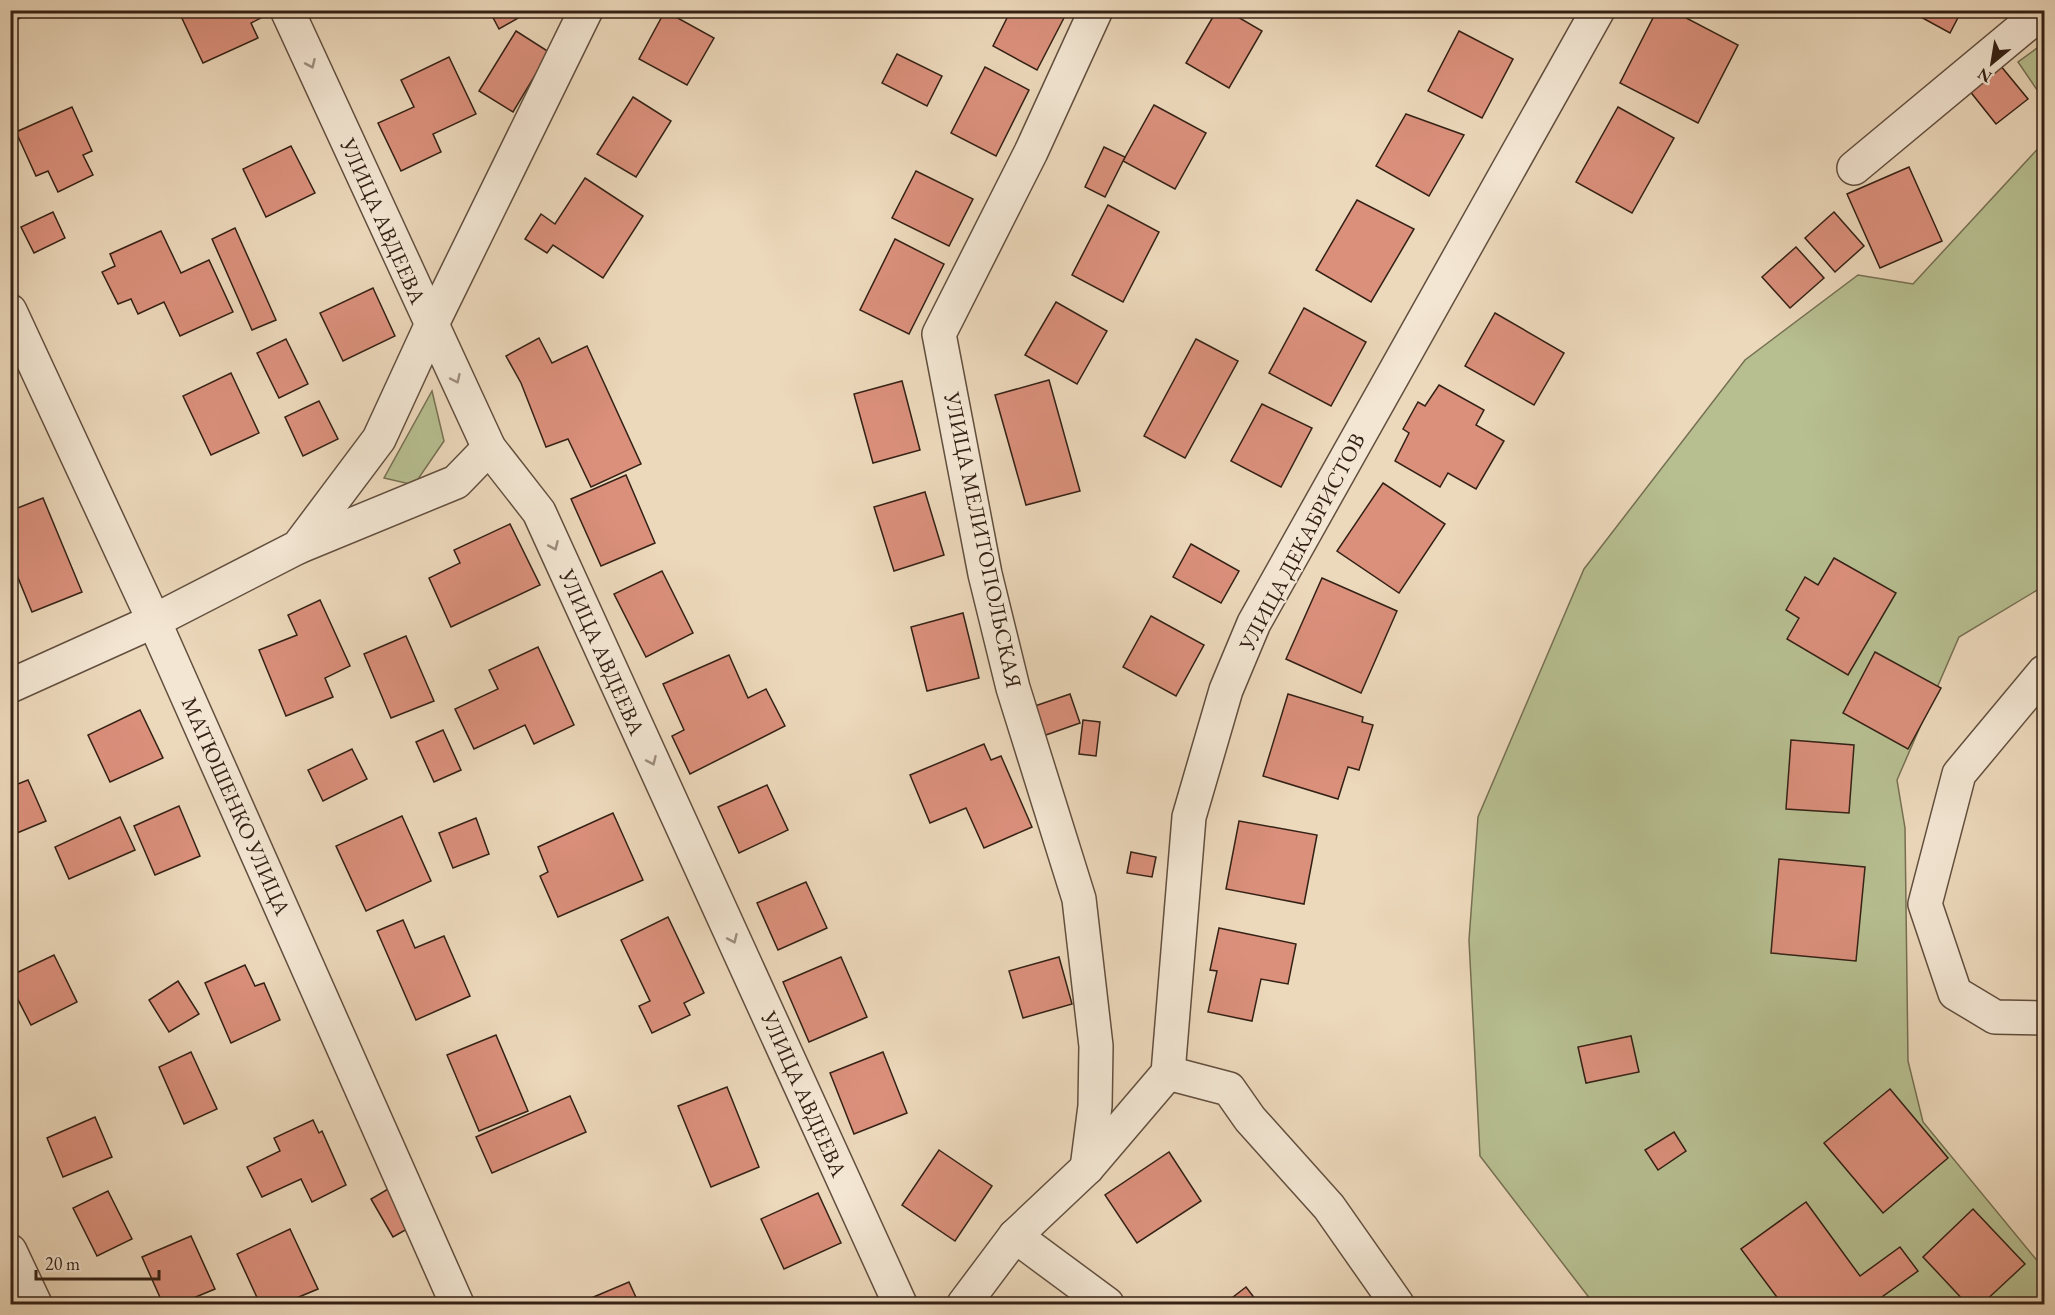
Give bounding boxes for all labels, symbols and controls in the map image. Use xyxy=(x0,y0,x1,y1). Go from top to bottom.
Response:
north arrow xyxy=(1962,33,2022,93)
one-way arrow xyxy=(304,57,316,68)
text: N xyxy=(1974,63,1996,88)
street label: УЛИЦА АВДЕЕВА xyxy=(333,133,433,309)
one-way arrow xyxy=(448,372,460,383)
street label: УЛИЦА МЕЛИТОПОЛЬСКАЯ xyxy=(937,388,1029,691)
street label: УЛИЦА ДЕКАБРИСТОВ xyxy=(1232,428,1372,657)
one-way arrow xyxy=(547,539,559,550)
street label: УЛИЦА АВДЕЕВА xyxy=(552,564,652,740)
street label: МАТЮШЕНКО УЛИЦА xyxy=(175,692,298,920)
one-way arrow xyxy=(645,755,657,766)
one-way arrow xyxy=(726,932,738,943)
street label: УЛИЦА АВДЕЕВА xyxy=(754,1006,854,1182)
scale bar xyxy=(36,1243,159,1281)
text: 20 m xyxy=(45,1252,80,1275)

